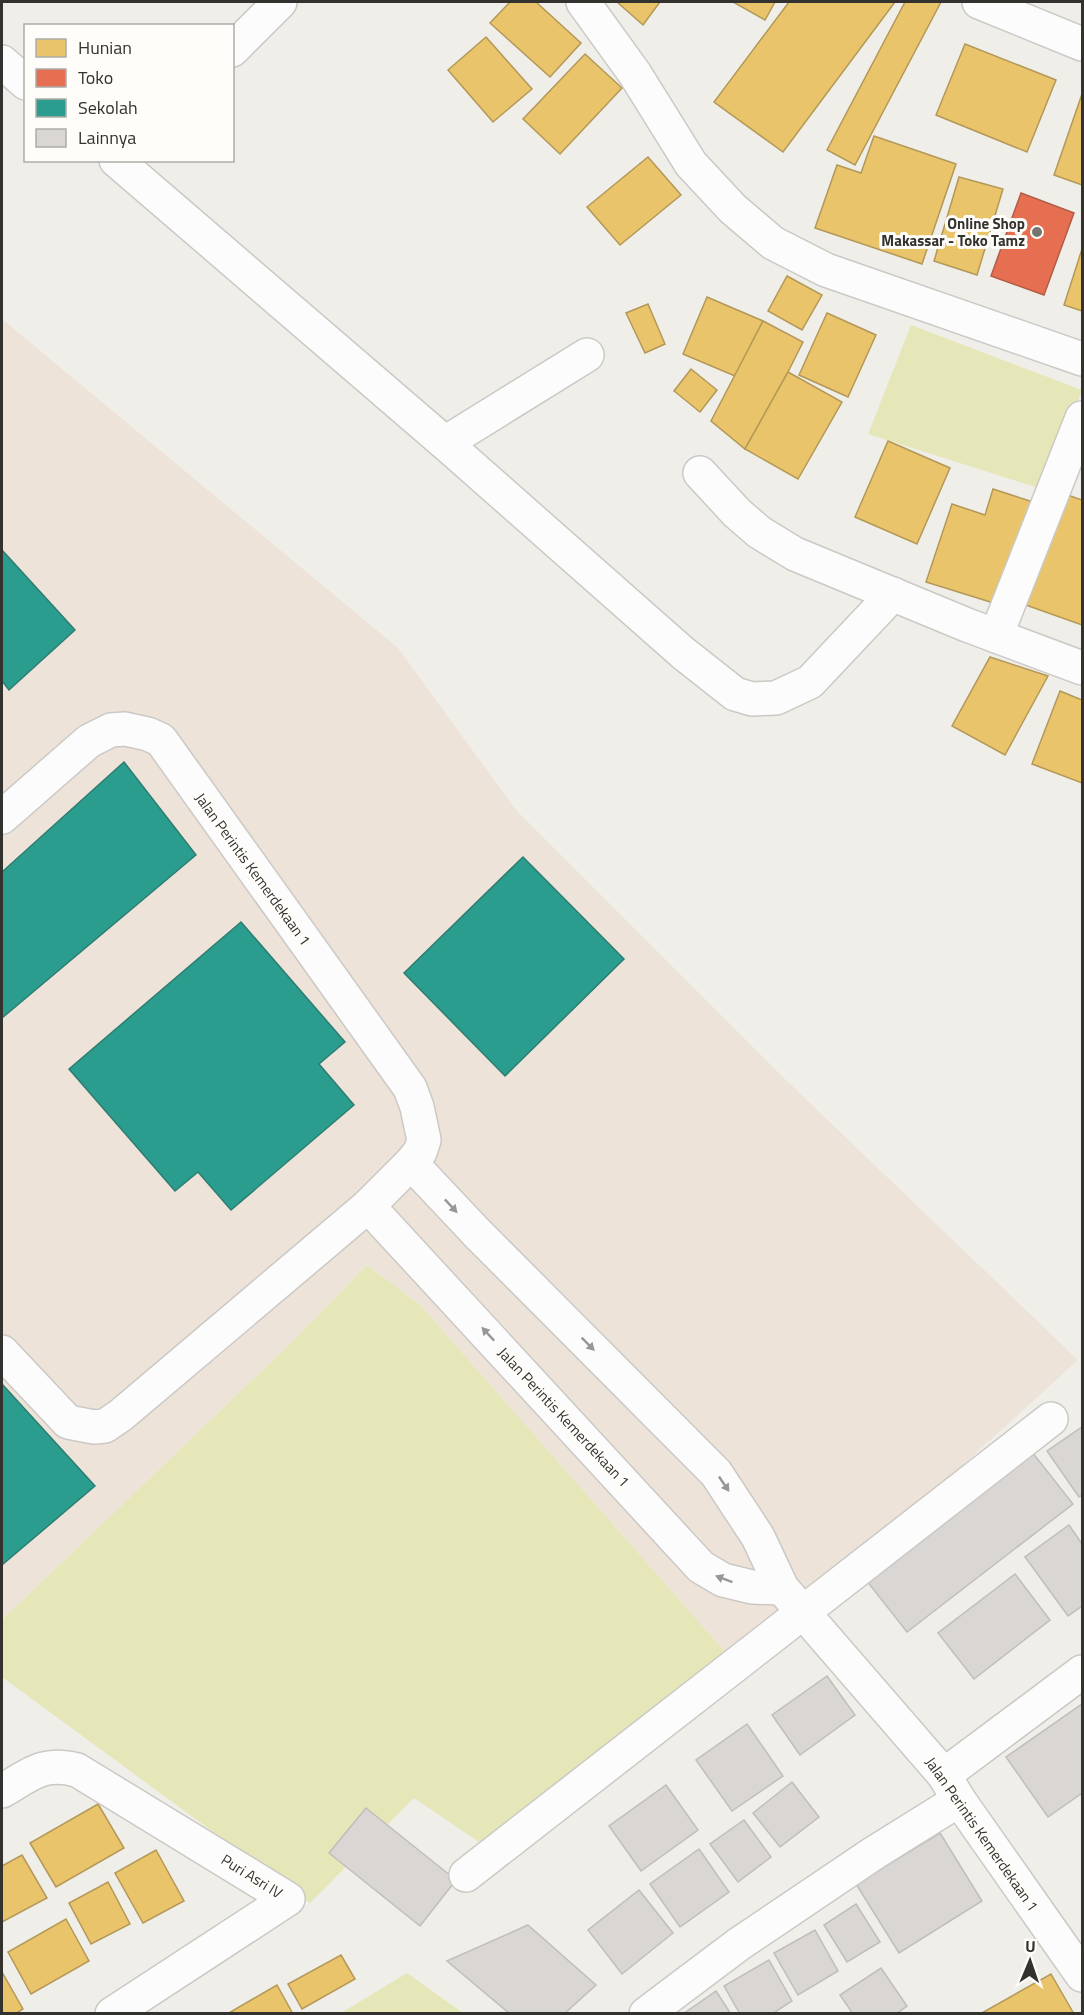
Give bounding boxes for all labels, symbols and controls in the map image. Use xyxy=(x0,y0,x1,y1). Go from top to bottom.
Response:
legend xyxy=(24,24,234,162)
text: Hunian xyxy=(78,34,132,61)
text: Toko xyxy=(78,64,113,91)
text: Sekolah xyxy=(78,94,138,121)
text: Lainnya xyxy=(78,124,136,151)
place label: Online Shop Makassar - Toko Tamz xyxy=(881,212,1025,252)
marker: Online Shop Makassar - Toko Tamz xyxy=(1030,225,1044,239)
street label: Jalan Perintis Kemerdekaan 1 xyxy=(190,788,316,950)
one-way arrow xyxy=(444,1198,458,1213)
one-way arrow xyxy=(481,1327,495,1342)
one-way arrow xyxy=(581,1337,595,1352)
street label: Jalan Perintis Kemerdekaan 1 xyxy=(493,1342,635,1492)
one-way arrow xyxy=(718,1476,729,1493)
one-way arrow xyxy=(715,1574,733,1584)
street label: Jalan Perintis Kemerdekaan 1 xyxy=(920,1752,1044,1916)
street label: Puri Asri IV xyxy=(217,1848,287,1904)
north arrow xyxy=(1000,1931,1060,1991)
text: U xyxy=(1025,1934,1036,1958)

